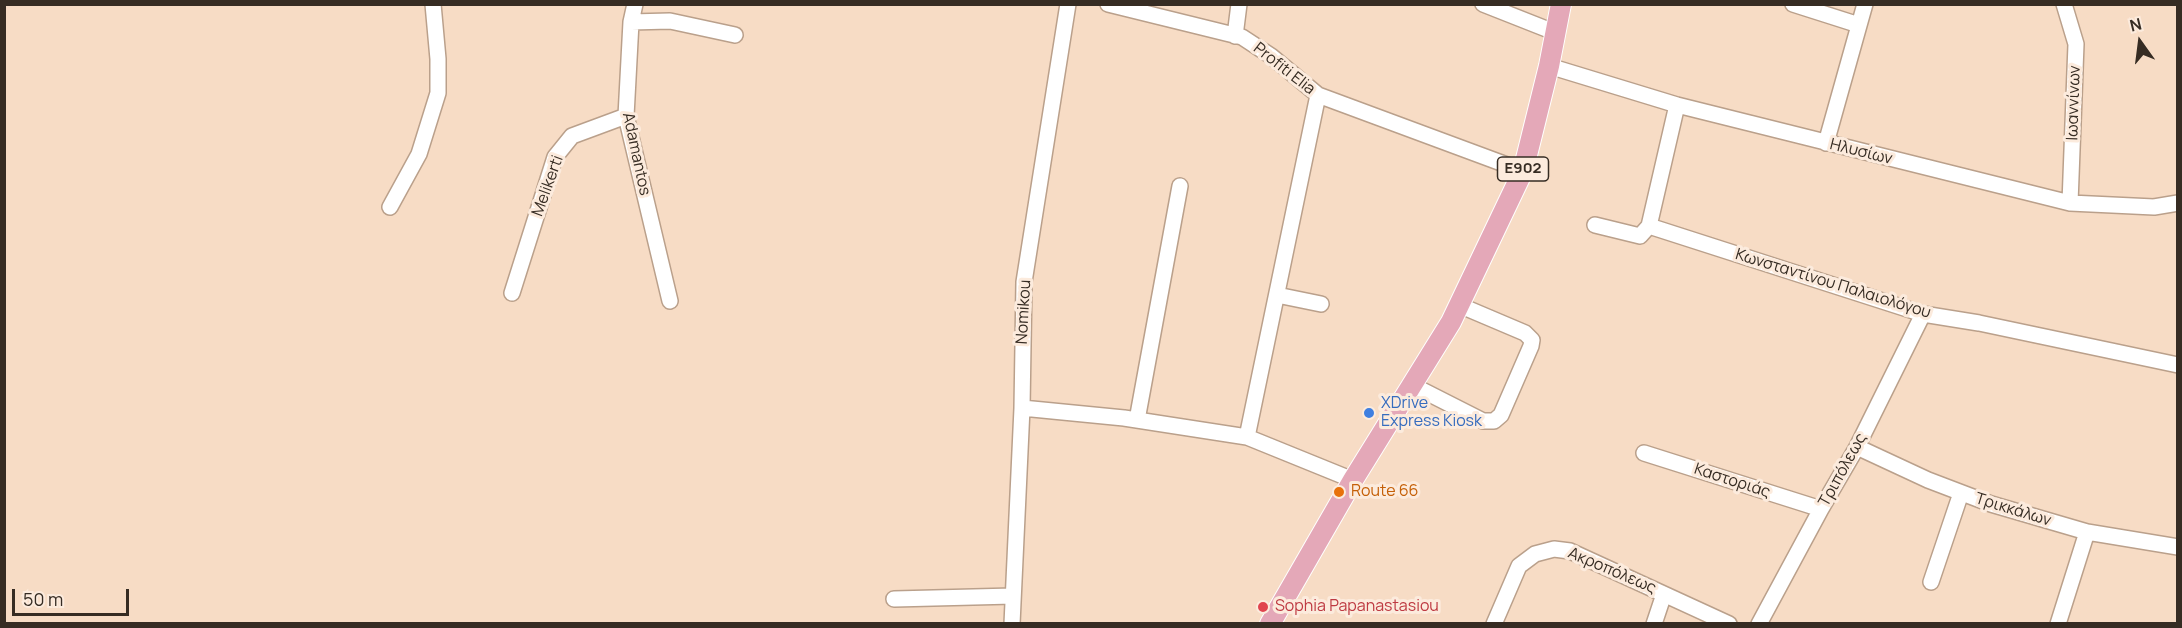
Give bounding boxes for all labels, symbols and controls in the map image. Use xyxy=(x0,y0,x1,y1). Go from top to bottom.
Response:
north arrow xyxy=(2110,12,2170,72)
text: N xyxy=(2127,12,2144,37)
street label: Profiti Elia xyxy=(1249,39,1319,99)
street label: Ιωαννίνων xyxy=(2063,65,2085,141)
street label: Adamantos xyxy=(618,111,654,197)
street label: Ηλυσίων xyxy=(1828,135,1894,169)
street label: Melikerti xyxy=(528,153,568,219)
road number: E902 xyxy=(1498,157,1549,181)
street label: Κωνσταντίνου Παλαιολόγου xyxy=(1733,245,1933,323)
street label: Nomikou xyxy=(1013,279,1035,345)
place label: XDrive Express Kiosk xyxy=(1381,394,1482,432)
marker: XDrive Express Kiosk xyxy=(1362,406,1376,420)
street label: Τριπόλεως xyxy=(1815,430,1871,510)
street label: Καστοριάς xyxy=(1692,460,1772,502)
place label: Route 66 xyxy=(1351,482,1419,502)
marker: Route 66 xyxy=(1332,485,1346,499)
street label: Τρικκάλων xyxy=(1973,489,2053,531)
street label: Ακροπόλεως xyxy=(1565,544,1659,598)
scale bar xyxy=(15,577,132,615)
text: 50 m xyxy=(23,587,63,611)
place label: Sophia Papanastasiou xyxy=(1275,597,1439,617)
marker: Sophia Papanastasiou xyxy=(1256,600,1270,614)

